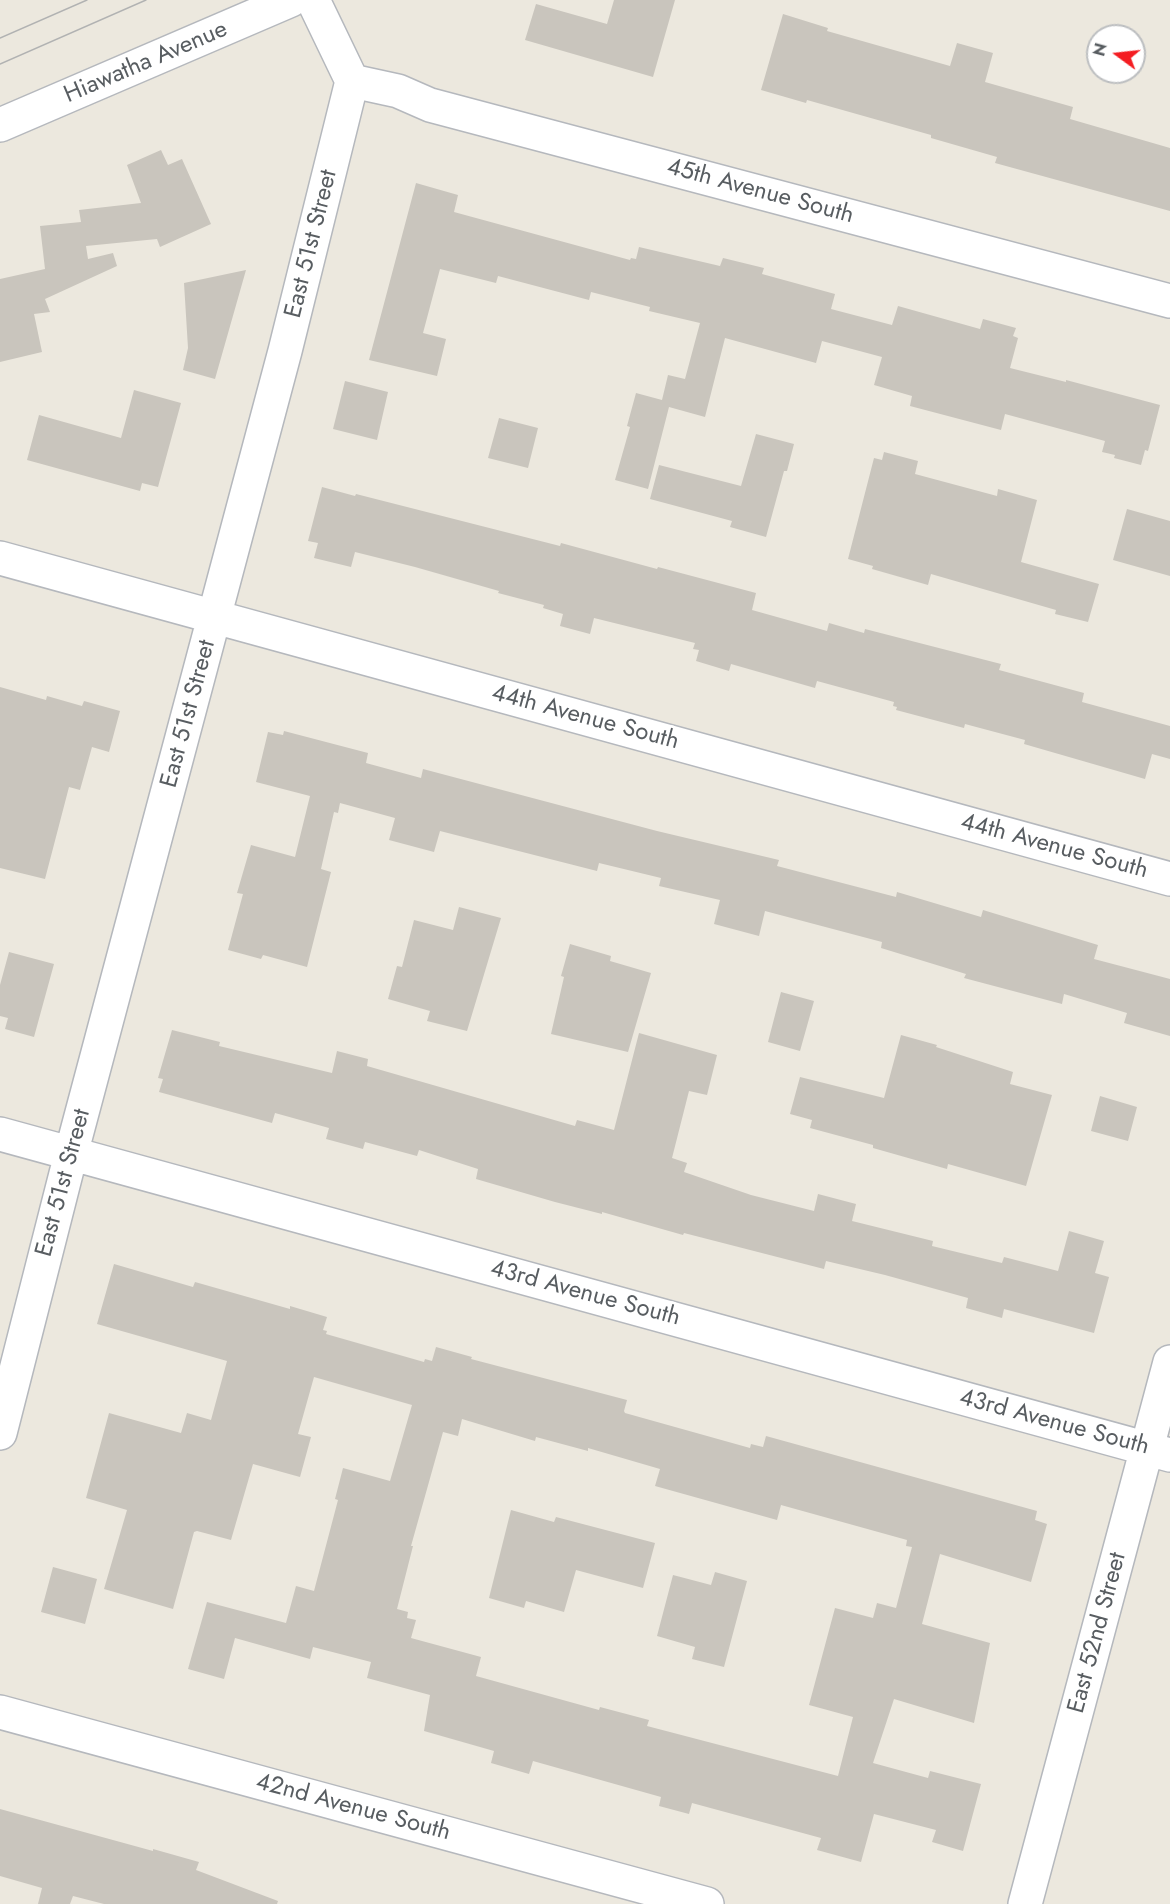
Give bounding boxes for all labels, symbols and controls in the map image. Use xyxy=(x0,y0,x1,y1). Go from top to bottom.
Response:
street label: Hiawatha Avenue xyxy=(60,16,232,110)
north arrow xyxy=(1086,24,1146,84)
text: N xyxy=(1087,41,1113,59)
street label: 45th Avenue South xyxy=(663,153,857,231)
street label: East 51st Street xyxy=(280,167,344,321)
street label: East 51st Street xyxy=(155,637,223,791)
street label: 44th Avenue South xyxy=(488,679,682,757)
street label: 44th Avenue South xyxy=(957,808,1151,886)
street label: East 51st Street xyxy=(30,1106,98,1260)
street label: 43rd Avenue South xyxy=(487,1255,683,1333)
street label: 43rd Avenue South xyxy=(956,1384,1152,1462)
street label: East 52nd Street xyxy=(1063,1549,1133,1717)
street label: 42nd Avenue South xyxy=(253,1768,453,1848)

